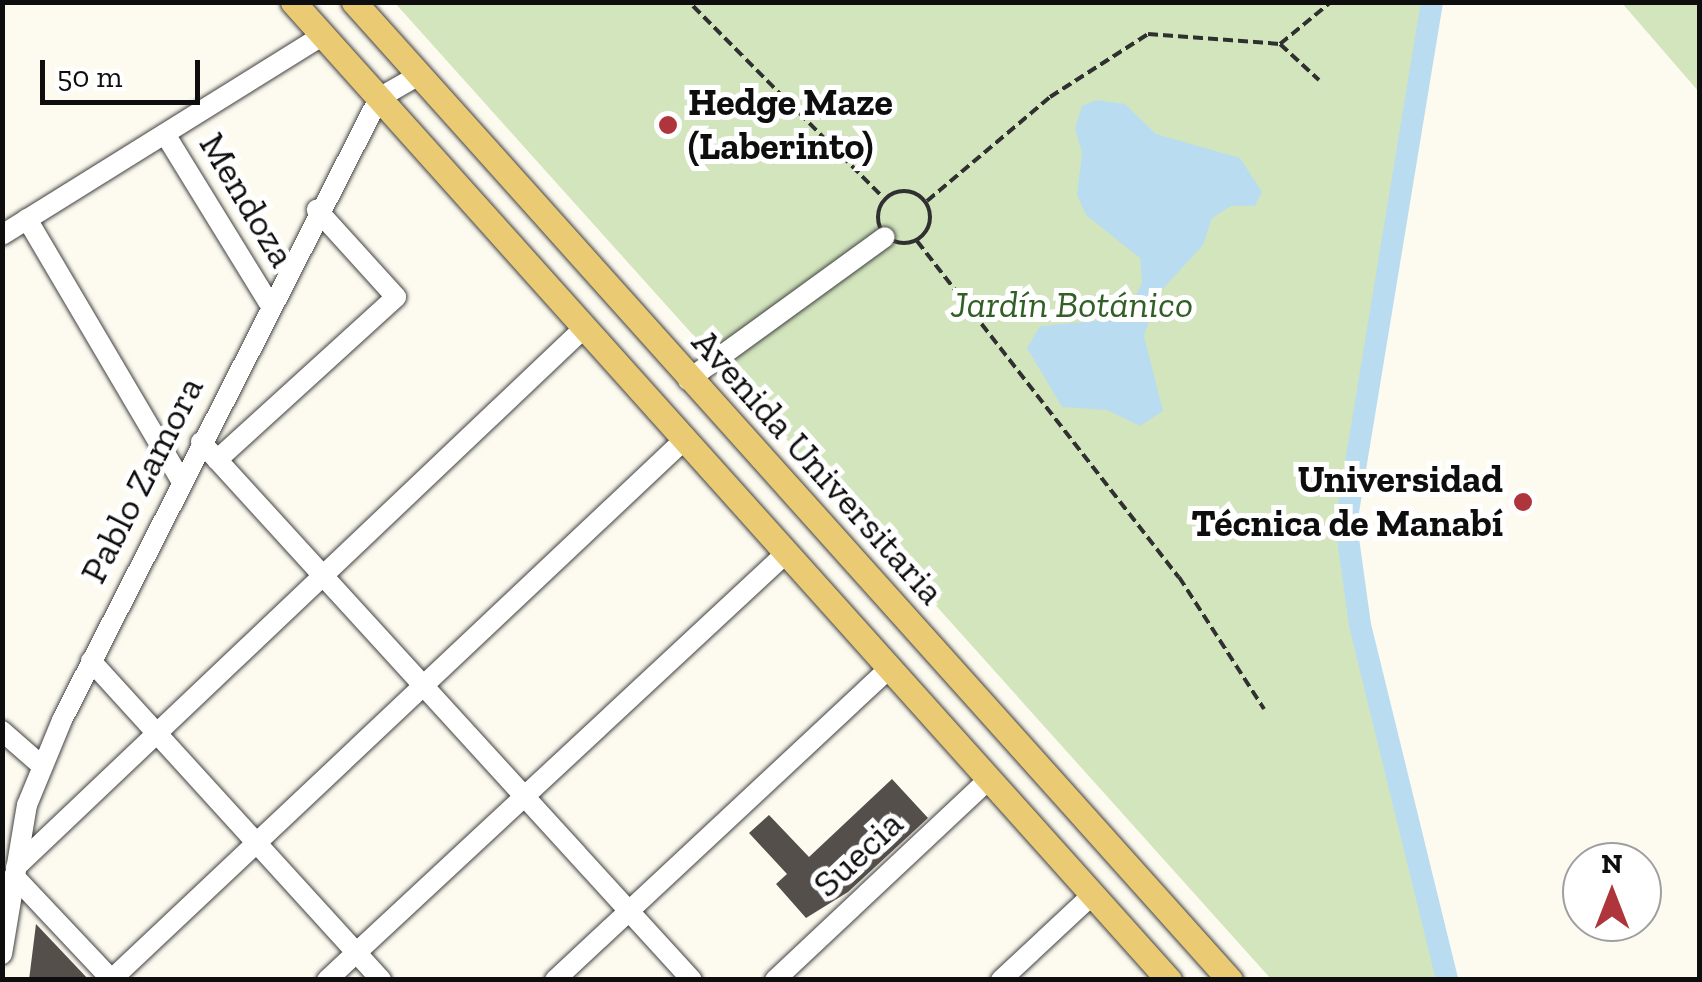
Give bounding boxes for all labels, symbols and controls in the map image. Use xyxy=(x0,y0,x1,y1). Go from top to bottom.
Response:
scale bar xyxy=(45,40,205,102)
text: 50 m xyxy=(57,59,122,95)
place label: Hedge Maze (Laberinto) xyxy=(688,80,893,170)
marker: Hedge Maze (Laberinto) xyxy=(657,114,679,136)
street label: Mendoza xyxy=(189,125,305,275)
park label: Jardín Botánico xyxy=(951,282,1193,328)
street label: Avenida Universitaria xyxy=(682,320,954,614)
street label: Pablo Zamora xyxy=(71,369,213,591)
place label: Universidad Técnica de Manabí xyxy=(1191,457,1503,546)
marker: Universidad Técnica de Manabí xyxy=(1512,491,1534,513)
street label: Suecia xyxy=(804,801,912,907)
north arrow xyxy=(1562,842,1662,942)
text: N xyxy=(1601,847,1623,880)

